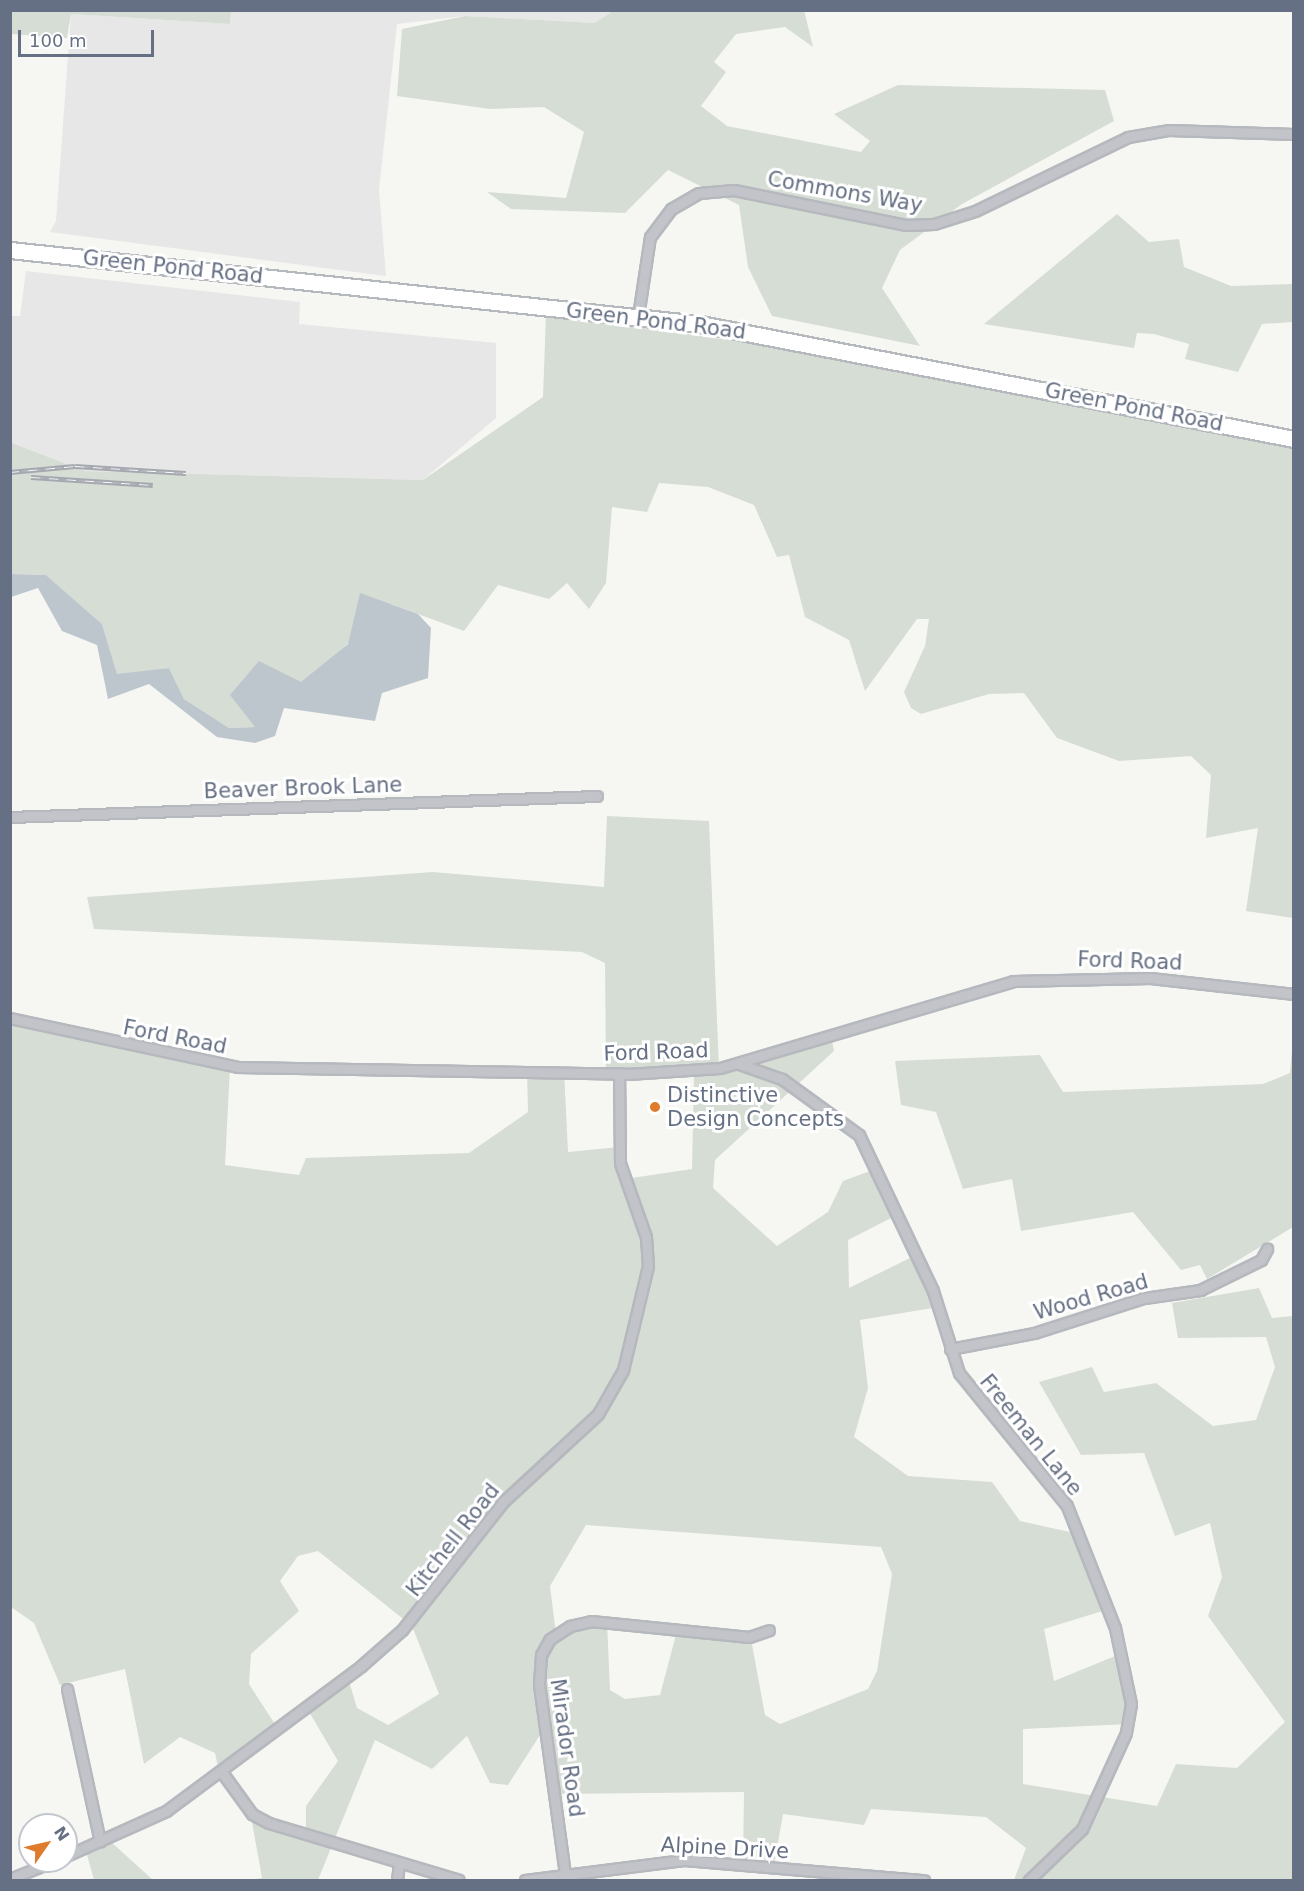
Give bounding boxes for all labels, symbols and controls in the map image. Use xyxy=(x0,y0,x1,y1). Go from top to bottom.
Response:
scale bar xyxy=(21,18,158,56)
text: 100 m xyxy=(29,30,87,51)
street label: Commons Way xyxy=(766,166,924,218)
street label: Green Pond Road xyxy=(82,245,264,289)
street label: Green Pond Road xyxy=(565,297,747,345)
street label: Green Pond Road xyxy=(1043,377,1225,437)
street label: Beaver Brook Lane xyxy=(203,772,403,804)
street label: Ford Road xyxy=(1077,947,1183,975)
street label: Ford Road xyxy=(121,1015,229,1059)
street label: Ford Road xyxy=(603,1038,709,1066)
place label: Distinctive Design Concepts xyxy=(667,1082,844,1132)
marker: Distinctive Design Concepts xyxy=(648,1100,662,1114)
street label: Wood Road xyxy=(1031,1269,1151,1325)
street label: Freeman Lane xyxy=(974,1369,1088,1501)
street label: Kitchell Road xyxy=(401,1478,505,1602)
street label: Mirador Road xyxy=(545,1677,589,1819)
north arrow xyxy=(18,1813,78,1873)
text: N xyxy=(50,1823,73,1845)
street label: Alpine Drive xyxy=(660,1832,790,1864)

